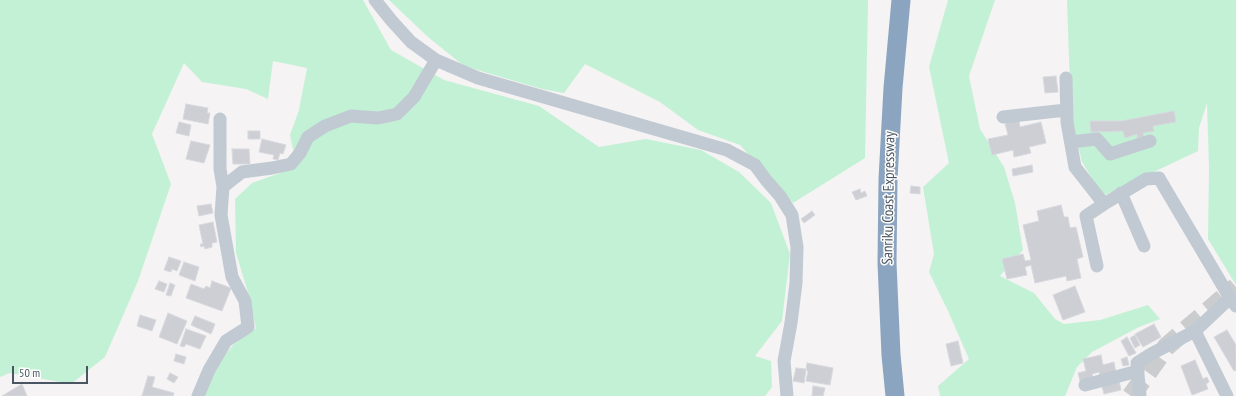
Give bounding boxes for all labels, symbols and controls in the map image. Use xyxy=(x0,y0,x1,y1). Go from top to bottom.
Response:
street label: Sanriku Coast Expressway xyxy=(879,131,899,265)
scale bar xyxy=(14,358,90,384)
text: 50 m xyxy=(19,365,40,380)

